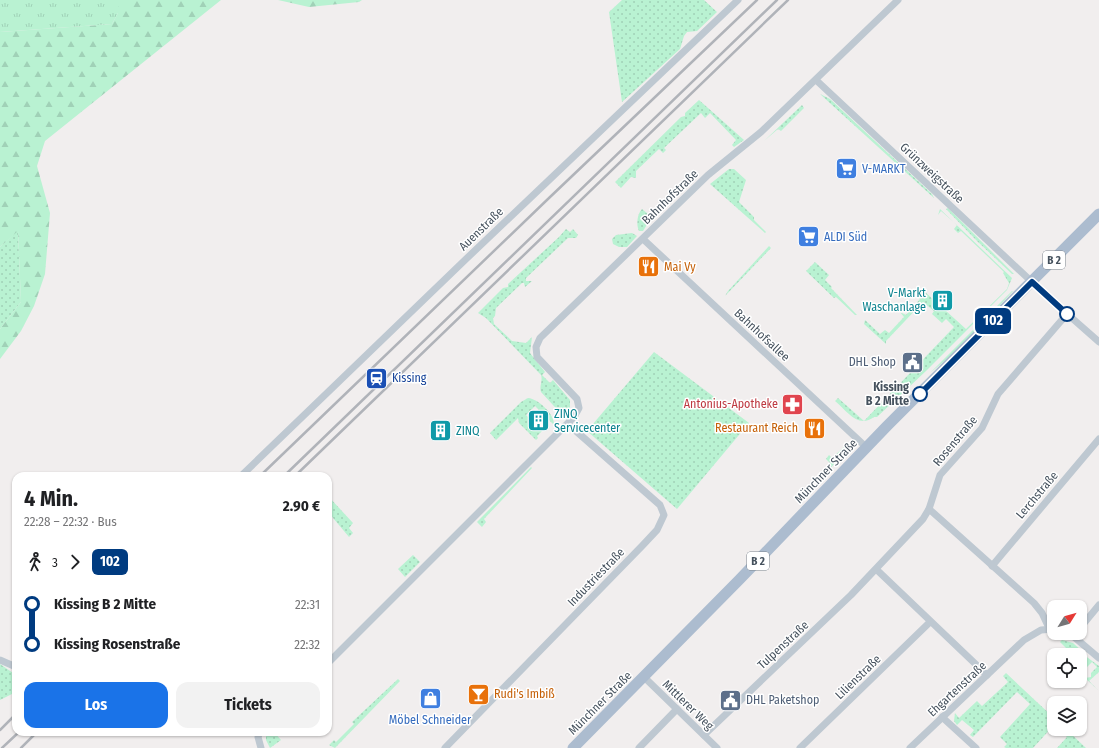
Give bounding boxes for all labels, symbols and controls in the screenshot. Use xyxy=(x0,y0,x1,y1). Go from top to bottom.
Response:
street label: Grünzweigstraße xyxy=(897,140,967,206)
supermarket icon: V-MARKT xyxy=(834,156,860,182)
place label: V-MARKT xyxy=(862,162,906,176)
street label: Bahnhofstraße xyxy=(639,167,701,227)
street label: Auenstraße xyxy=(456,204,506,253)
supermarket icon: ALDI Süd xyxy=(796,224,822,250)
place label: ALDI Süd xyxy=(824,230,867,244)
road number: B 2 xyxy=(1043,251,1065,269)
restaurant icon: Mai Vy xyxy=(636,254,662,280)
place label: Mai Vy xyxy=(664,260,696,274)
place label: V-Markt Waschanlage xyxy=(863,286,926,314)
building icon: V-Markt Waschanlage xyxy=(929,287,955,313)
street label: Bahnhofsallee xyxy=(732,306,793,364)
unlabelled marker xyxy=(1059,306,1075,322)
line badge: 102 xyxy=(970,308,1016,334)
text: 102 xyxy=(983,312,1003,329)
public building icon: DHL Shop xyxy=(899,349,925,375)
place label: DHL Shop xyxy=(849,355,896,369)
station icon: Kissing xyxy=(364,365,390,391)
place label: Kissing xyxy=(392,371,427,385)
place label: Kissing B 2 Mitte xyxy=(866,380,909,408)
marker: Kissing B 2 Mitte xyxy=(912,386,928,402)
pharmacy icon: Antonius-Apotheke xyxy=(780,391,806,417)
place label: Antonius-Apotheke xyxy=(684,397,778,411)
place label: ZINQ Servicecenter xyxy=(554,407,621,435)
building icon: ZINQ Servicecenter xyxy=(525,408,551,434)
street label: Rosenstraße xyxy=(930,413,980,469)
restaurant icon: Restaurant Reich xyxy=(801,415,827,441)
building icon: ZINQ xyxy=(427,418,453,444)
place label: Restaurant Reich xyxy=(715,421,798,435)
place label: ZINQ xyxy=(456,424,480,438)
street label: Münchner Straße xyxy=(792,436,860,506)
street label: Lerchstraße xyxy=(1013,468,1061,521)
text: 4 Min. xyxy=(24,485,78,512)
text: 2.90 € xyxy=(283,497,320,515)
text: 22:28 – 22:32 · Bus xyxy=(24,514,117,529)
street label: Industriestraße xyxy=(565,545,627,609)
icon: walk xyxy=(24,551,46,573)
icon: forward xyxy=(64,551,86,573)
road number: B 2 xyxy=(747,552,769,570)
text: 102 xyxy=(100,553,120,570)
text: 3 xyxy=(52,555,58,570)
text: Kissing B 2 Mitte xyxy=(54,595,156,613)
text: 22:31 xyxy=(295,597,320,612)
north arrow xyxy=(1047,600,1087,640)
map controls xyxy=(1047,600,1087,736)
street label: Tulpenstraße xyxy=(755,618,811,672)
text: Kissing Rosenstraße xyxy=(54,635,180,653)
text: 22:32 xyxy=(294,637,320,652)
button: locate xyxy=(1047,648,1087,688)
street label: Lilienstraße xyxy=(832,652,884,702)
street label: Ehgartenstraße xyxy=(925,658,989,720)
street label: Münchner Straße xyxy=(565,668,635,738)
street label: Mittlerer Weg xyxy=(660,677,717,733)
bar icon: Rudi's Imbiß xyxy=(465,681,491,707)
button: Los xyxy=(24,682,168,728)
button: Tickets xyxy=(176,682,320,728)
shop icon: Möbel Schneider xyxy=(417,686,443,712)
place label: Rudi's Imbiß xyxy=(494,687,555,701)
public building icon: DHL Paketshop xyxy=(717,687,743,713)
place label: DHL Paketshop xyxy=(746,693,819,707)
button: layers xyxy=(1047,696,1087,736)
place label: Möbel Schneider xyxy=(389,713,472,727)

